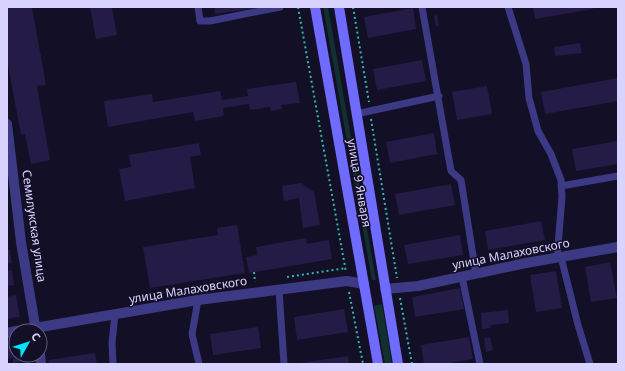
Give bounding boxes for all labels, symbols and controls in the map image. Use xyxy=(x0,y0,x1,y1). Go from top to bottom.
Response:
street label: улица 9 Января xyxy=(343,137,376,229)
street label: Семилукская улица xyxy=(18,169,51,283)
street label: улица Малаховского xyxy=(451,234,571,273)
street label: улица Малаховского xyxy=(128,272,248,307)
north arrow xyxy=(8,323,48,363)
text: С xyxy=(28,329,44,344)

